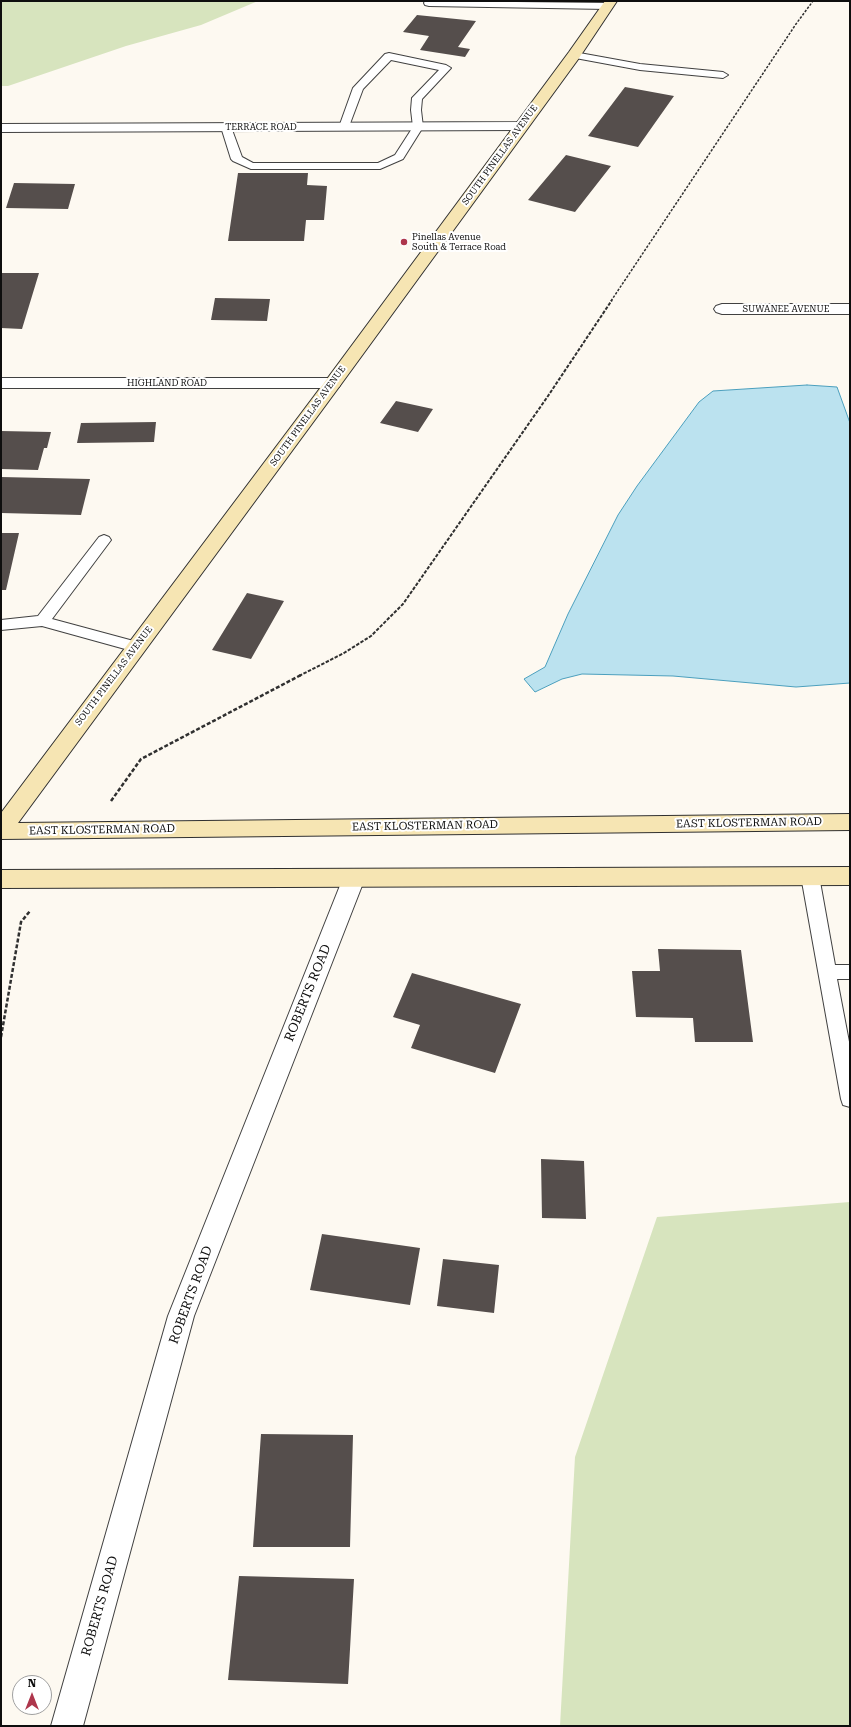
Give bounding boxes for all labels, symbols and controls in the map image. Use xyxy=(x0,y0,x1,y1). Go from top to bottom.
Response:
street label: SOUTH PINELLAS AVENUE xyxy=(460,103,540,207)
street label: TERRACE ROAD xyxy=(225,122,297,132)
place label: Pinellas Avenue South & Terrace Road xyxy=(412,232,506,253)
marker: Pinellas Avenue South & Terrace Road xyxy=(399,237,409,247)
street label: SUWANEE AVENUE xyxy=(743,304,829,314)
street label: SOUTH PINELLAS AVENUE xyxy=(268,364,348,468)
street label: HIGHLAND ROAD xyxy=(127,378,207,388)
street label: SOUTH PINELLAS AVENUE xyxy=(73,624,155,728)
street label: EAST KLOSTERMAN ROAD xyxy=(676,815,822,831)
street label: EAST KLOSTERMAN ROAD xyxy=(352,818,498,834)
street label: EAST KLOSTERMAN ROAD xyxy=(29,822,175,838)
street label: ROBERTS ROAD xyxy=(281,942,335,1044)
street label: ROBERTS ROAD xyxy=(166,1244,216,1346)
street label: ROBERTS ROAD xyxy=(78,1554,122,1658)
north arrow xyxy=(12,1675,52,1715)
text: N xyxy=(28,1677,36,1690)

